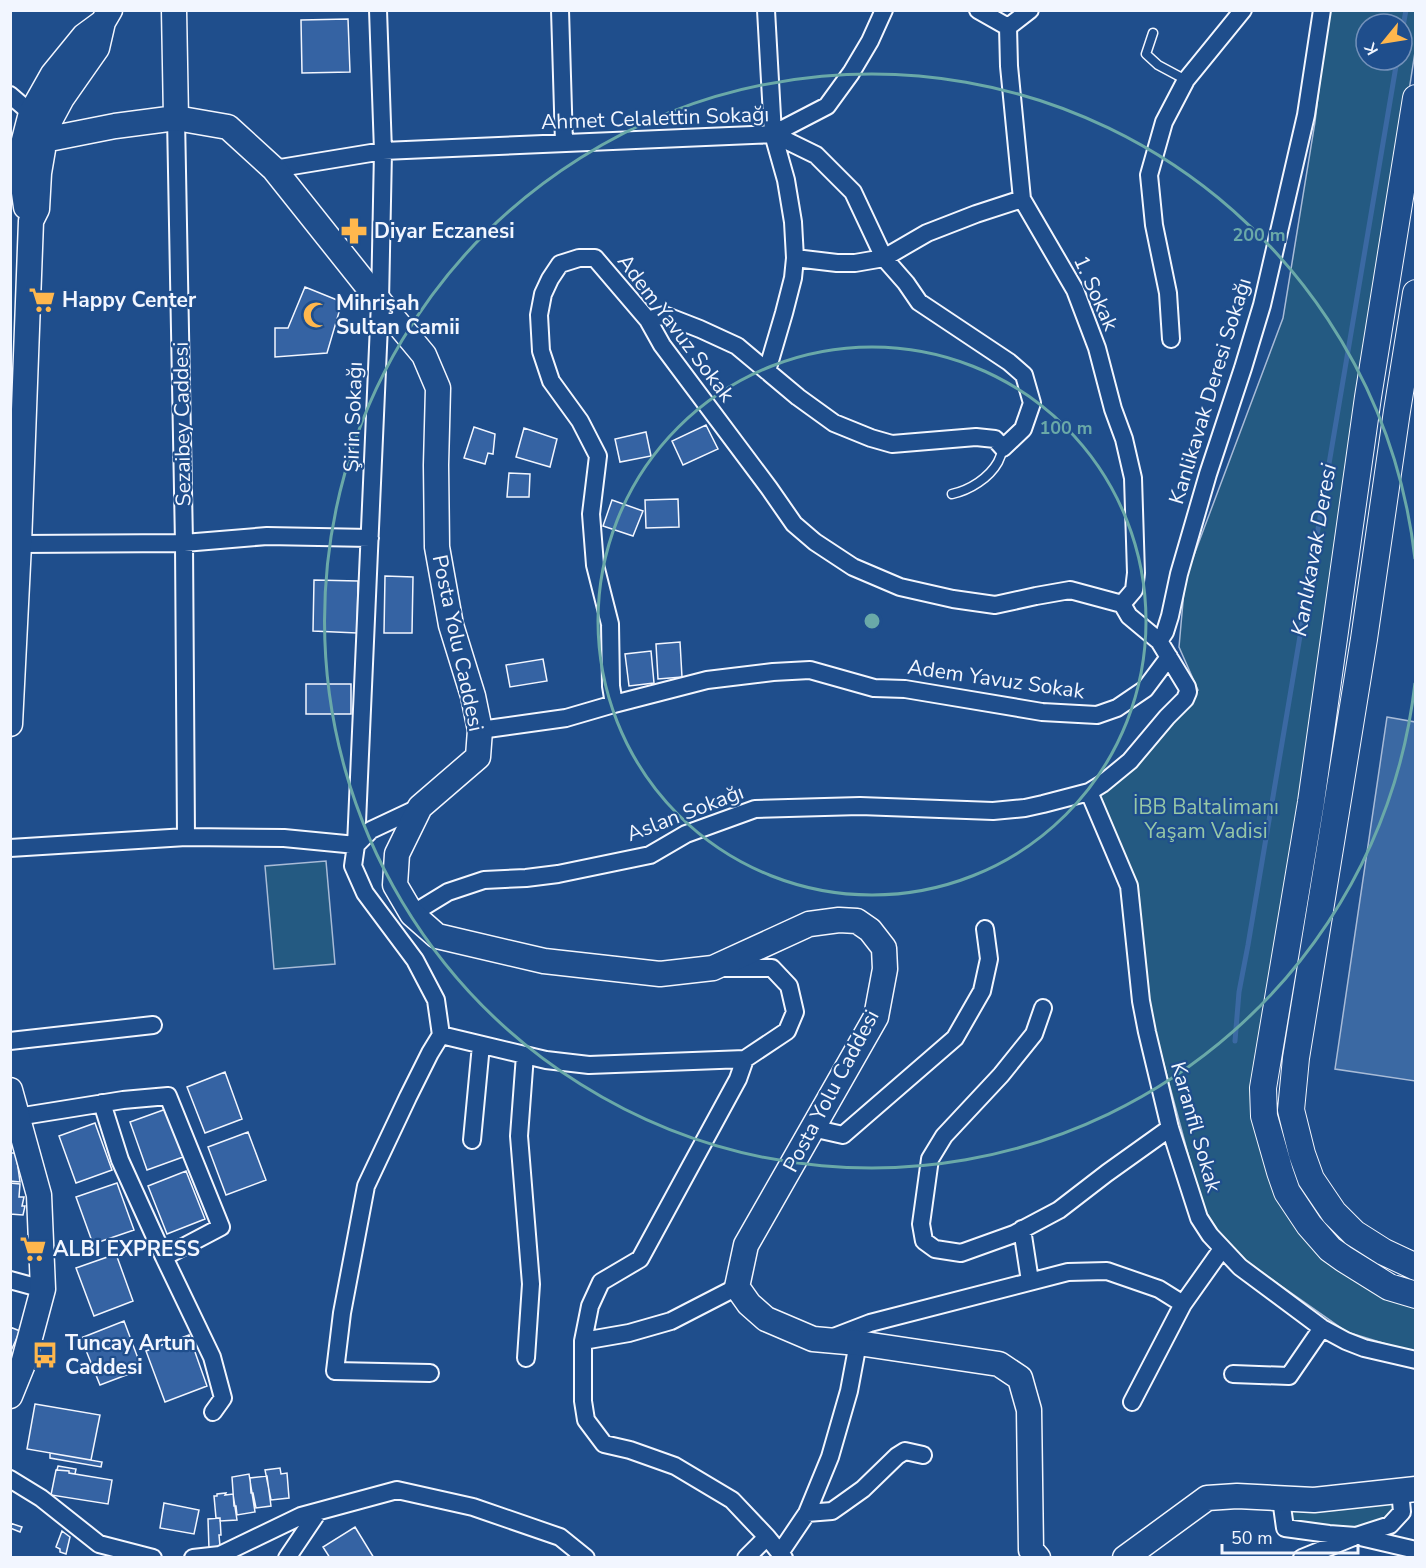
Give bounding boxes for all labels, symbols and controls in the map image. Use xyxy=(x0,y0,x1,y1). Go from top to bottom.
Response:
north arrow xyxy=(1354,12,1414,72)
text: K xyxy=(1359,38,1384,59)
street label: Ahmet Celalettin Sokağı xyxy=(540,100,770,136)
pharmacy icon: Diyar Eczanesi xyxy=(339,216,369,246)
place label: Diyar Eczanesi xyxy=(374,217,515,245)
text: 200 m xyxy=(1232,223,1286,247)
street label: Adem Yavuz Sokak xyxy=(611,248,741,408)
street label: 1. Sokak xyxy=(1067,251,1125,335)
street label: Kanlikavak Deresi Sokağı xyxy=(1162,274,1258,508)
supermarket icon: Happy Center xyxy=(27,285,57,315)
place label: Happy Center xyxy=(62,286,197,314)
place label: Mihrişah Sultan Camii xyxy=(336,289,460,341)
mosque icon: Mihrişah Sultan Camii xyxy=(301,300,331,330)
street label: Sezaibey Caddesi xyxy=(167,341,197,507)
street label: Şirin Sokağı xyxy=(337,361,369,473)
text: 100 m xyxy=(1039,416,1093,440)
water label: Kanlıkavak Deresi xyxy=(1284,461,1344,639)
street label: Posta Yolu Caddesi xyxy=(426,552,490,734)
centre of rings xyxy=(862,611,882,631)
street label: Adem Yavuz Sokak xyxy=(906,653,1087,705)
street label: Aslan Sokağı xyxy=(622,778,748,848)
park label: İBB Baltalimanı Yaşam Vadisi xyxy=(1133,793,1279,845)
street label: Posta Yolu Caddesi xyxy=(776,1005,886,1177)
street label: Karanfil Sokak xyxy=(1164,1058,1228,1196)
supermarket icon: ALBI EXPRESS xyxy=(18,1234,48,1264)
place label: ALBI EXPRESS xyxy=(53,1235,200,1263)
place label: Tuncay Artun Caddesi xyxy=(65,1329,196,1381)
bus stop icon: Tuncay Artun Caddesi xyxy=(30,1340,60,1370)
scale bar xyxy=(1222,1517,1358,1555)
text: 50 m xyxy=(1231,1526,1273,1550)

